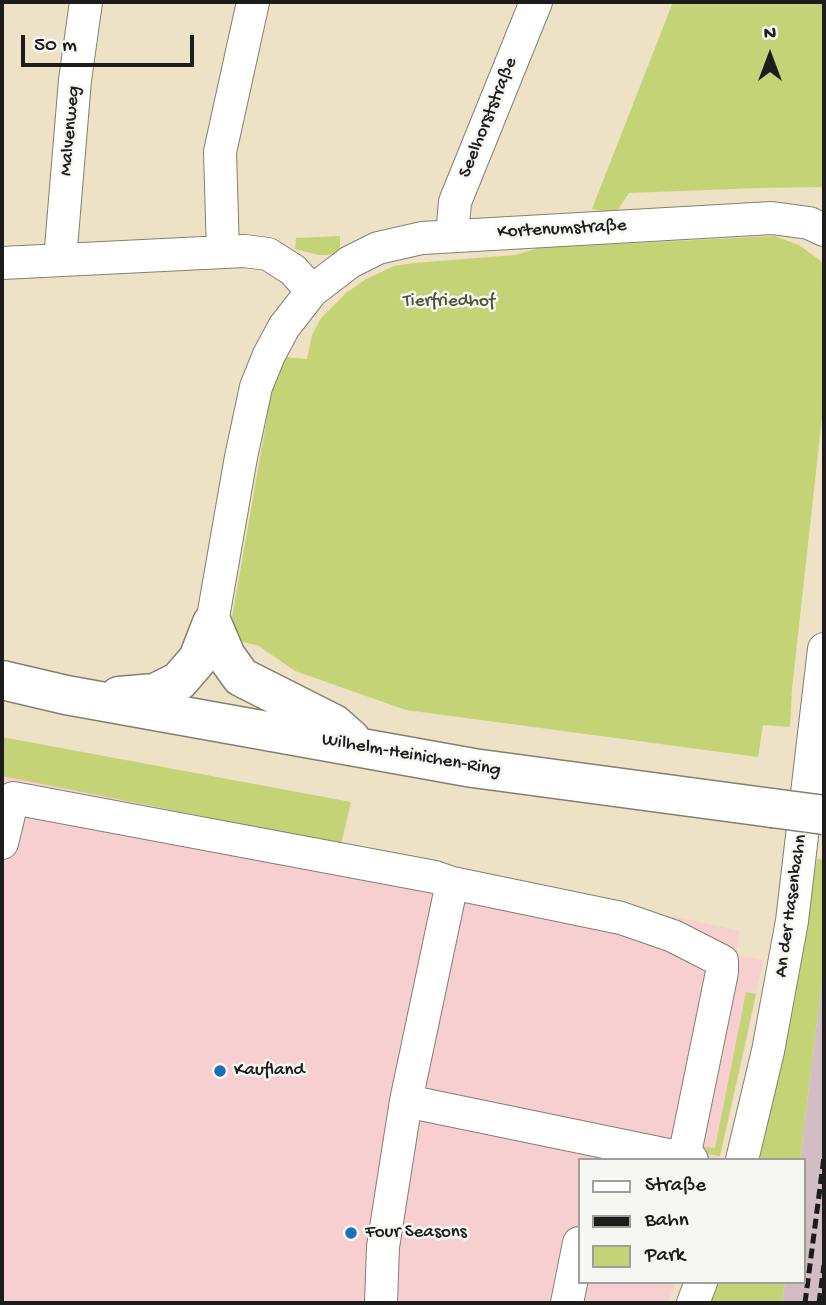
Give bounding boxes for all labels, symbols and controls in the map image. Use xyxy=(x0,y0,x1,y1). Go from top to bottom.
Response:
scale bar xyxy=(24,21,198,65)
north arrow xyxy=(735,21,805,91)
text: N xyxy=(764,23,776,46)
text: 50 m xyxy=(34,34,77,59)
street label: Seelhorststraße xyxy=(455,55,523,181)
street label: Malvenweg xyxy=(56,85,86,177)
street label: Kortenumstraße xyxy=(497,215,627,245)
park label: Tierfriedhof xyxy=(403,291,495,313)
street label: Wilhelm-Heinichen-Ring xyxy=(320,729,502,783)
street label: An der Hasenbahn xyxy=(771,833,813,979)
place label: Kaufland xyxy=(234,1060,305,1082)
marker: Kaufland xyxy=(212,1063,228,1079)
legend xyxy=(578,1158,805,1284)
text: Straße xyxy=(645,1174,706,1199)
text: Bahn xyxy=(645,1209,689,1234)
place label: Four Seasons xyxy=(365,1222,467,1244)
marker: Four Seasons xyxy=(343,1225,359,1241)
text: Park xyxy=(645,1244,685,1269)

